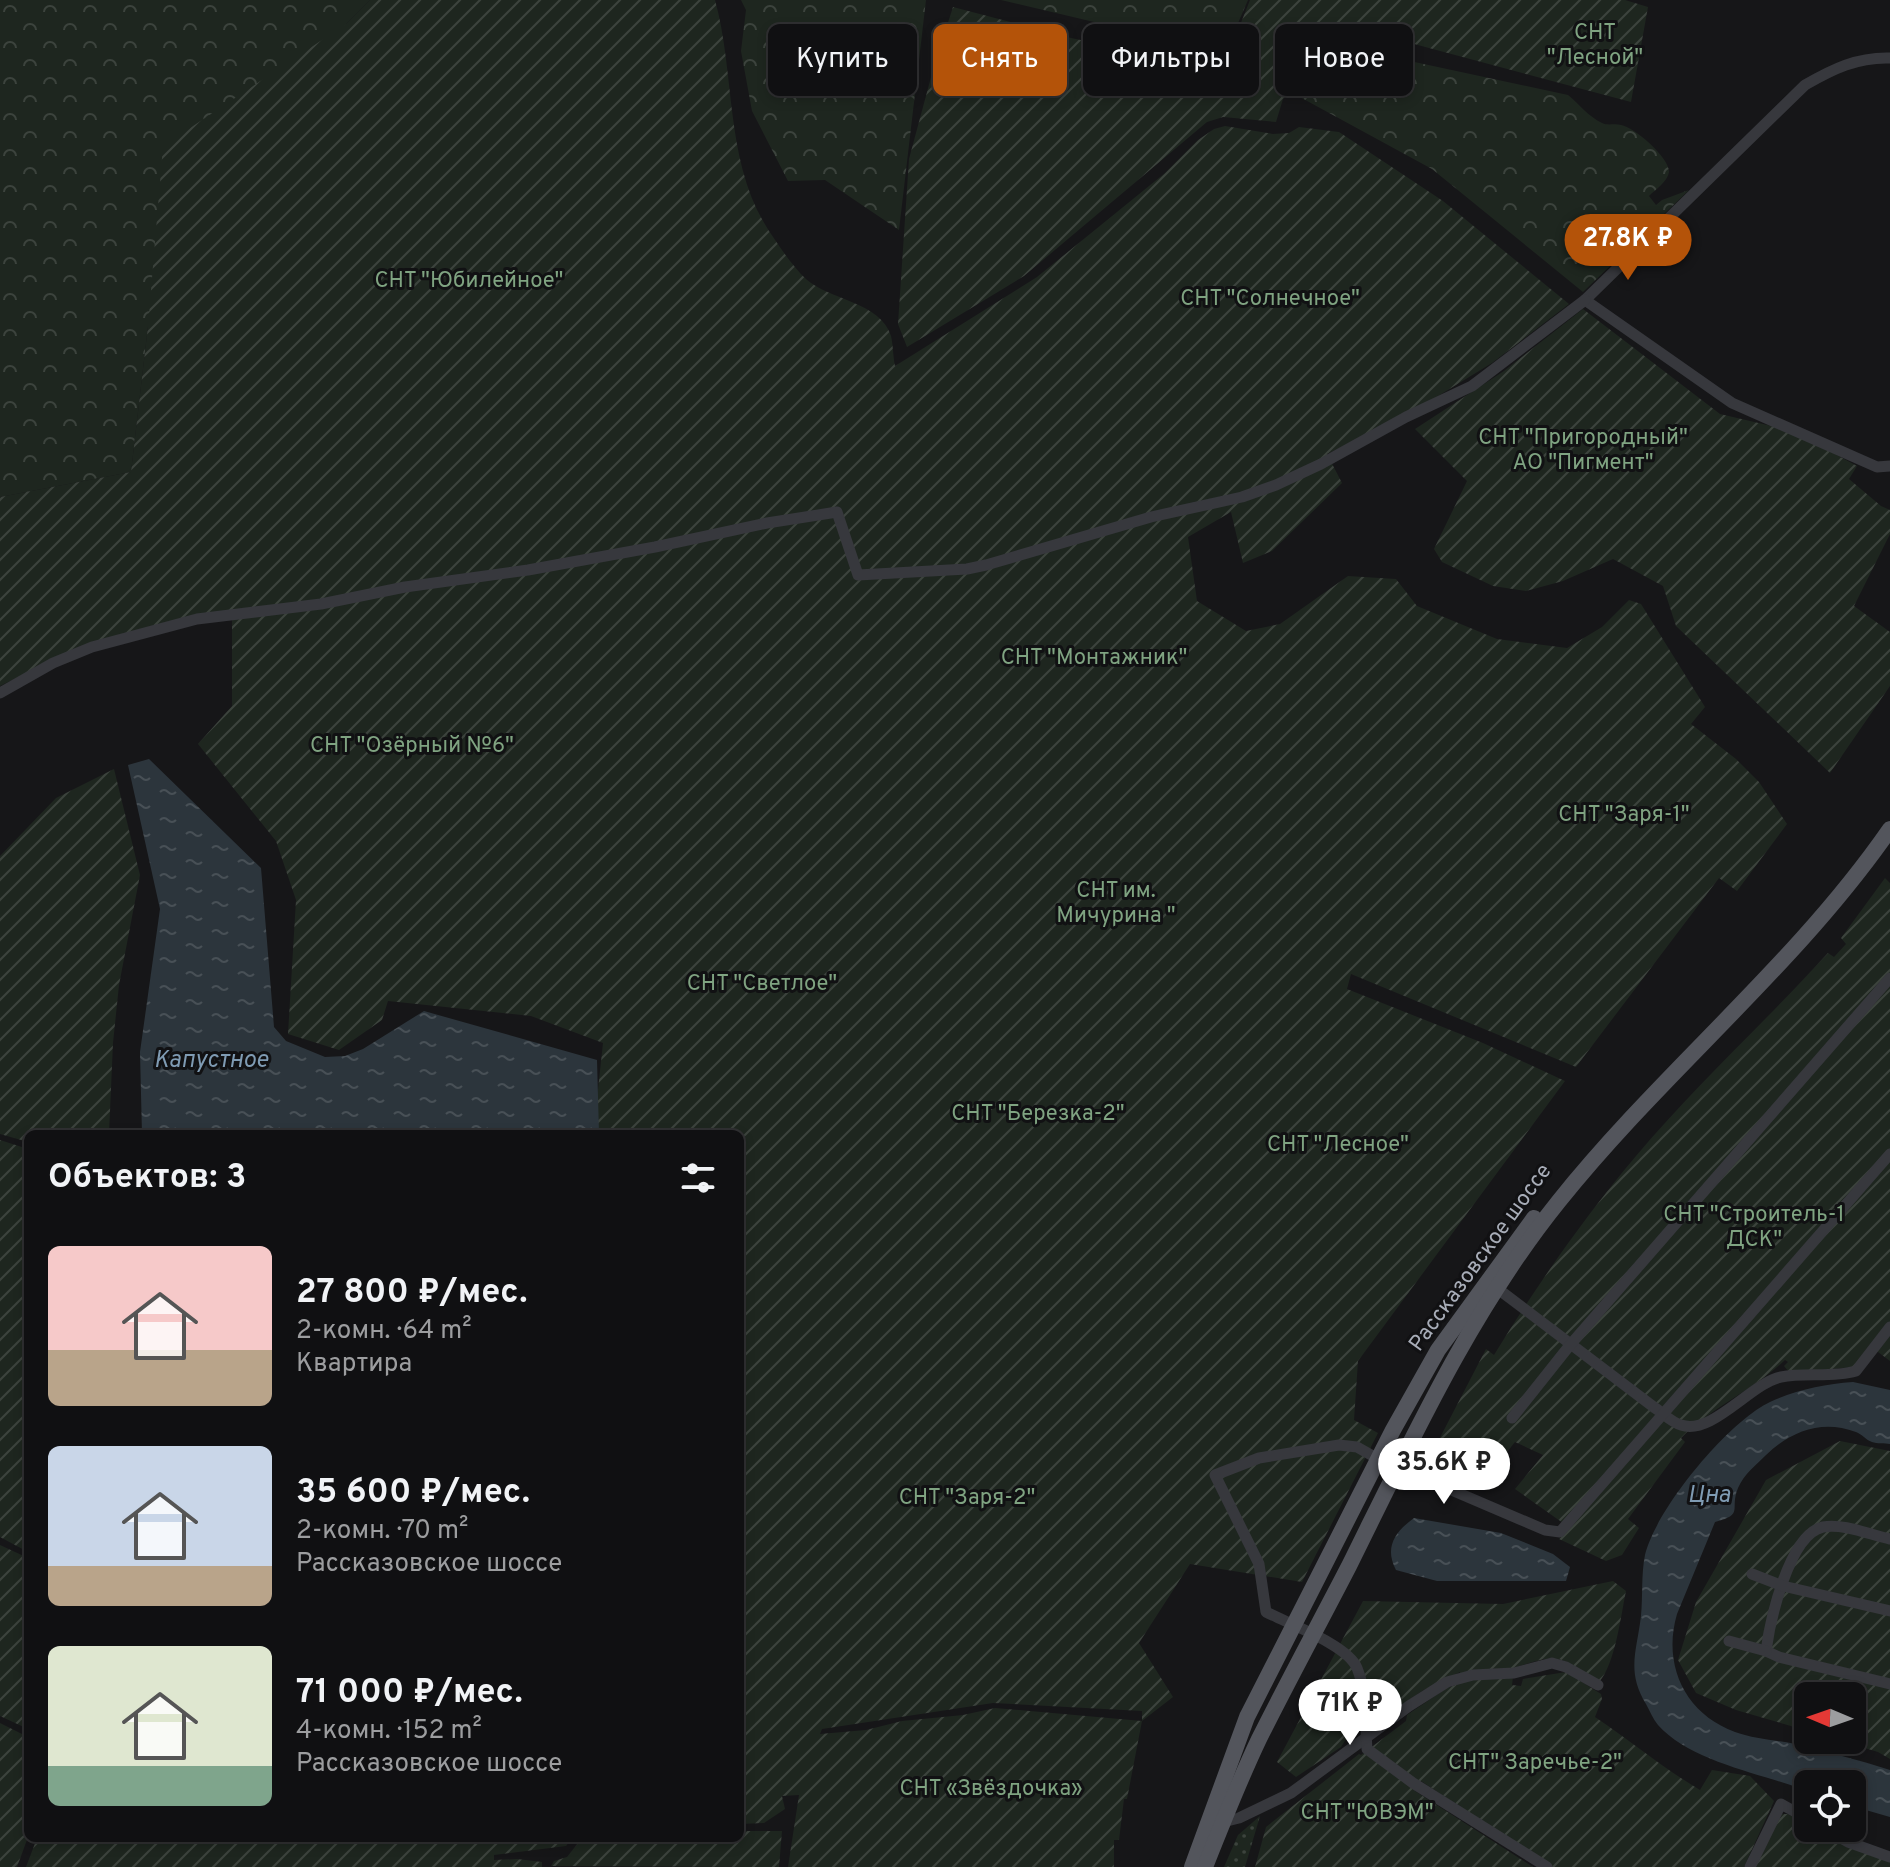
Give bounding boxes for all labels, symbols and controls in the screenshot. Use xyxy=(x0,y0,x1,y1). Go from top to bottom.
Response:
park label: СНТ "Лесной" xyxy=(1547,20,1643,72)
chip: Купить xyxy=(768,24,917,96)
chip: Снять xyxy=(933,24,1067,96)
chip: Фильтры xyxy=(1083,24,1259,96)
chip: Новое xyxy=(1275,24,1413,96)
pin: 27.8K ₽ xyxy=(1554,214,1702,282)
text: 27.8K ₽ xyxy=(1583,223,1673,256)
park label: СНТ "Юбилейное" xyxy=(375,268,563,295)
park label: СНТ "Солнечное" xyxy=(1180,286,1360,313)
park label: СНТ "Пригородный" АО "Пигмент" xyxy=(1478,425,1688,477)
park label: СНТ "Монтажник" xyxy=(1001,645,1187,672)
park label: СНТ "Озёрный №6" xyxy=(310,733,514,760)
park label: СНТ "Заря-1" xyxy=(1558,802,1690,829)
park label: СНТ им. Мичурина " xyxy=(1056,878,1176,930)
park label: СНТ "Светлое" xyxy=(687,971,837,998)
water label: Капустное xyxy=(154,1046,269,1076)
park label: СНТ "Березка-2" xyxy=(951,1101,1125,1128)
park label: СНТ "Лесное" xyxy=(1267,1132,1409,1159)
icon: filters xyxy=(676,1156,720,1200)
text: Объектов: 3 xyxy=(48,1157,246,1200)
street label: Рассказовское шоссе xyxy=(1404,1159,1558,1357)
park label: СНТ "Строитель-1 ДСК" xyxy=(1663,1202,1845,1254)
text: 27 800 ₽/мес. xyxy=(296,1272,528,1315)
icon: home xyxy=(112,1278,208,1374)
text: 2-комн. · 64 m² xyxy=(296,1315,472,1348)
text: Квартира xyxy=(296,1348,412,1381)
pin: 35.6K ₽ xyxy=(1370,1438,1518,1506)
text: 35.6K ₽ xyxy=(1396,1447,1492,1480)
text: 35 600 ₽/мес. xyxy=(296,1472,530,1515)
icon: home xyxy=(112,1478,208,1574)
water label: Цна xyxy=(1688,1481,1731,1511)
park label: СНТ "Заря-2" xyxy=(899,1485,1035,1512)
text: 2-комн. · 70 m² xyxy=(296,1515,469,1548)
text: Рассказовское шоссе xyxy=(296,1548,562,1581)
text: 71 000 ₽/мес. xyxy=(296,1672,523,1715)
icon: home xyxy=(112,1678,208,1774)
pin: 71K ₽ xyxy=(1294,1679,1406,1747)
north arrow xyxy=(1794,1682,1866,1754)
map controls xyxy=(1794,1682,1866,1842)
text: 71K ₽ xyxy=(1317,1688,1383,1721)
text: 4-комн. · 152 m² xyxy=(296,1715,482,1748)
text: Рассказовское шоссе xyxy=(296,1748,562,1781)
park label: СНТ" Заречье-2" xyxy=(1448,1750,1622,1777)
button: locate xyxy=(1794,1770,1866,1842)
park label: СНТ «Звёздочка» xyxy=(900,1776,1082,1803)
park label: СНТ "ЮВЭМ" xyxy=(1300,1800,1434,1827)

